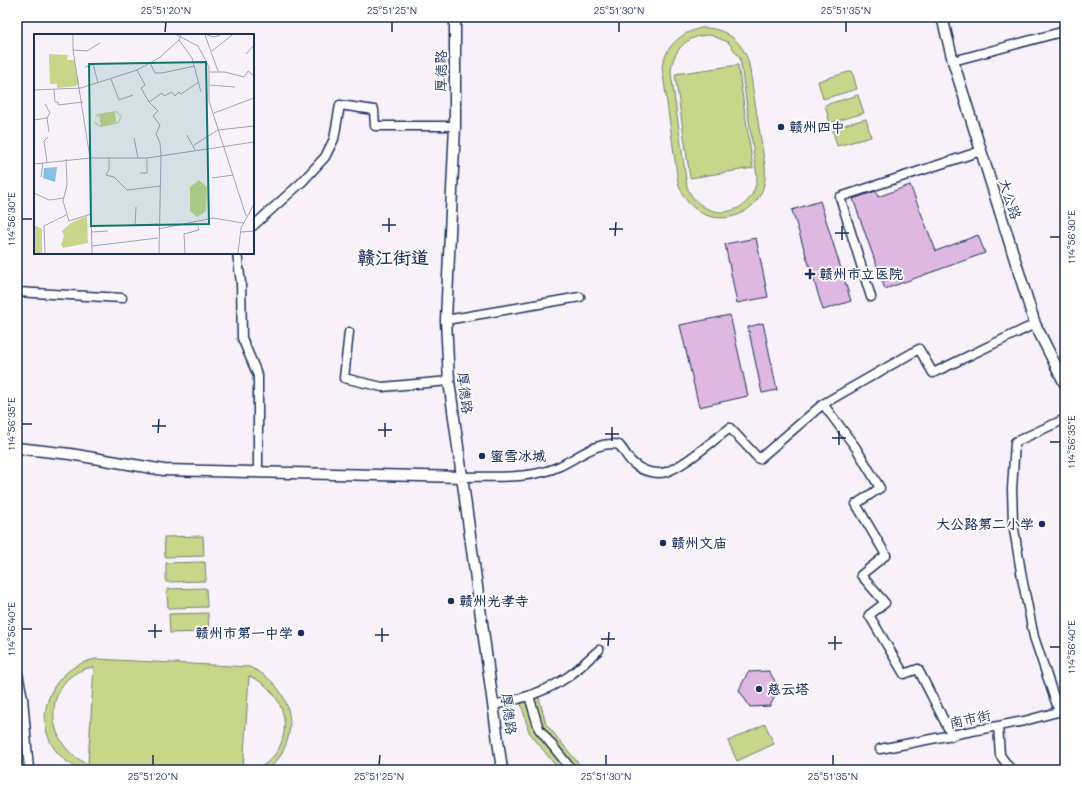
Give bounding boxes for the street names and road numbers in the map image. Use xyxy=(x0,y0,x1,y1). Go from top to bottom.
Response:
street label: 厚德路 xyxy=(431,50,450,92)
street label: 大公路 xyxy=(995,176,1026,222)
street label: 厚德路 xyxy=(454,371,477,415)
street label: 厚德路 xyxy=(498,692,521,736)
street label: 南市街 xyxy=(947,705,992,732)

